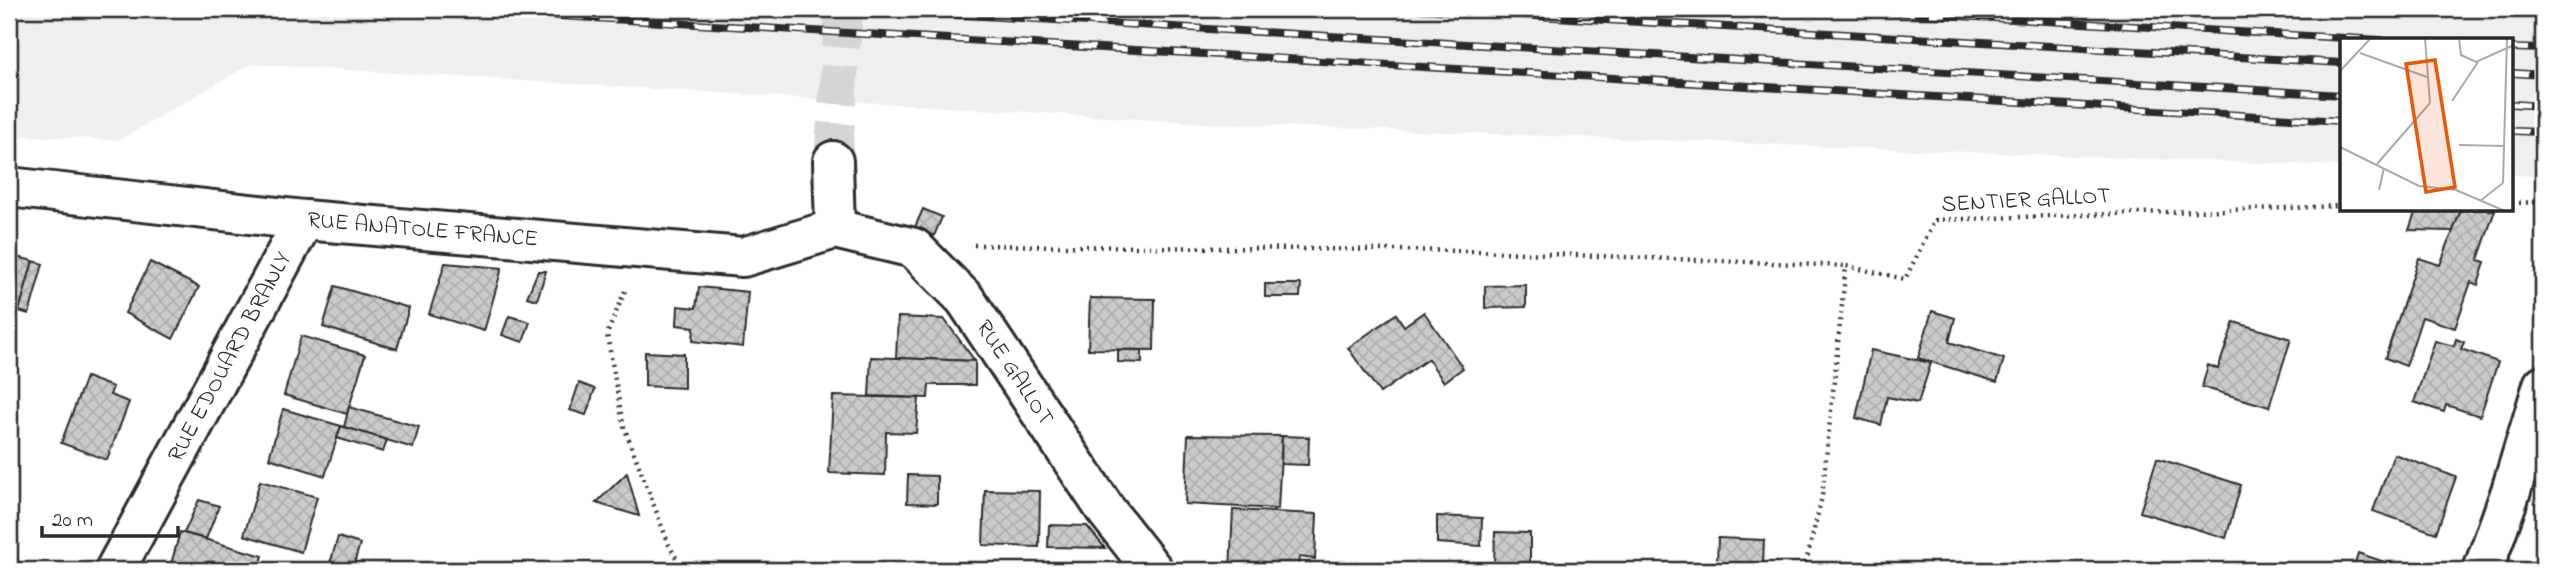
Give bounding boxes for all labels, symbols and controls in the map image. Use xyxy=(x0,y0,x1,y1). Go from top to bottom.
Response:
inset map xyxy=(2340,38,2514,212)
street label: SENTIER GALLOT xyxy=(1941,180,2111,222)
street label: RUE ANATOLE FRANCE xyxy=(306,204,539,256)
street label: RUE EDOUARD BRANLY xyxy=(160,246,300,468)
street label: RUE GALLOT xyxy=(967,314,1062,433)
scale bar xyxy=(42,495,178,539)
text: 20 m xyxy=(52,506,93,536)

